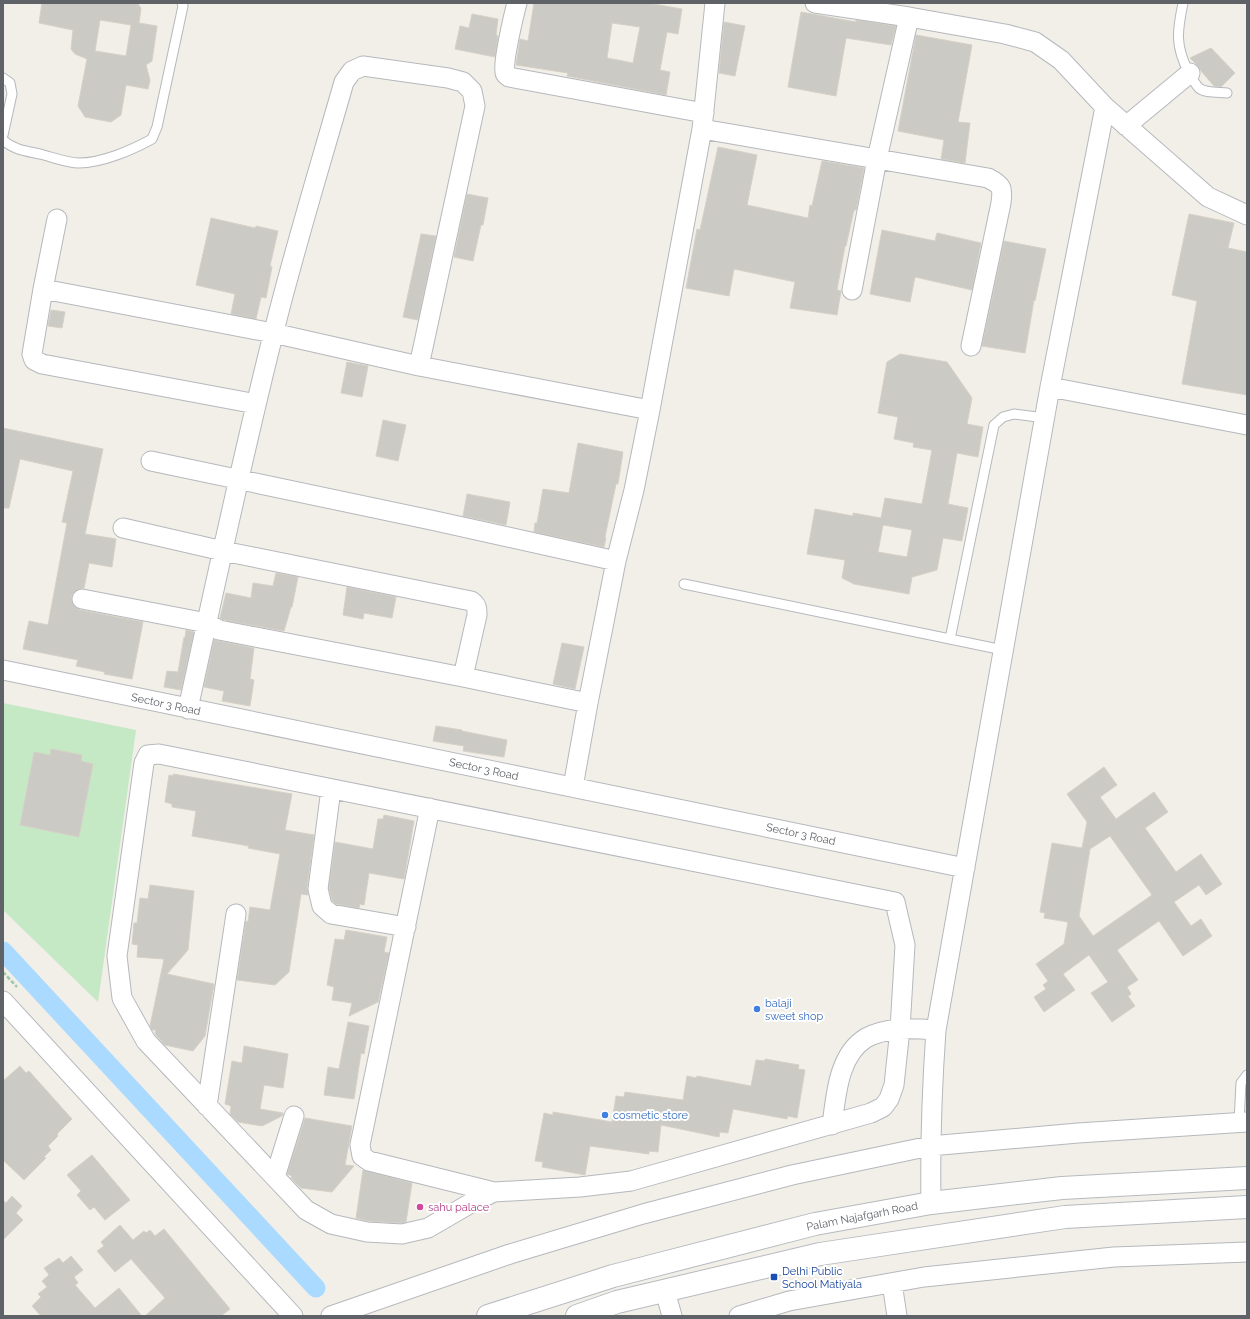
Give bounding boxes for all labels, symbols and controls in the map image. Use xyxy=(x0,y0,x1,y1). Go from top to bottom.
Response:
street label: Sector 3 Road xyxy=(130,691,202,718)
street label: Sector 3 Road xyxy=(448,756,520,783)
street label: Sector 3 Road xyxy=(765,821,837,848)
place label: balaji sweet shop xyxy=(765,997,824,1023)
marker: balaji sweet shop xyxy=(752,1004,762,1014)
place label: cosmetic store xyxy=(613,1109,688,1122)
marker: cosmetic store xyxy=(600,1110,610,1120)
street label: Palam Najafgarh Road xyxy=(805,1199,919,1234)
place label: sahu palace xyxy=(428,1201,490,1214)
marker: sahu palace xyxy=(415,1202,425,1212)
place label: Delhi Public School Matiyala xyxy=(782,1265,862,1291)
marker: Delhi Public School Matiyala xyxy=(769,1272,779,1282)

